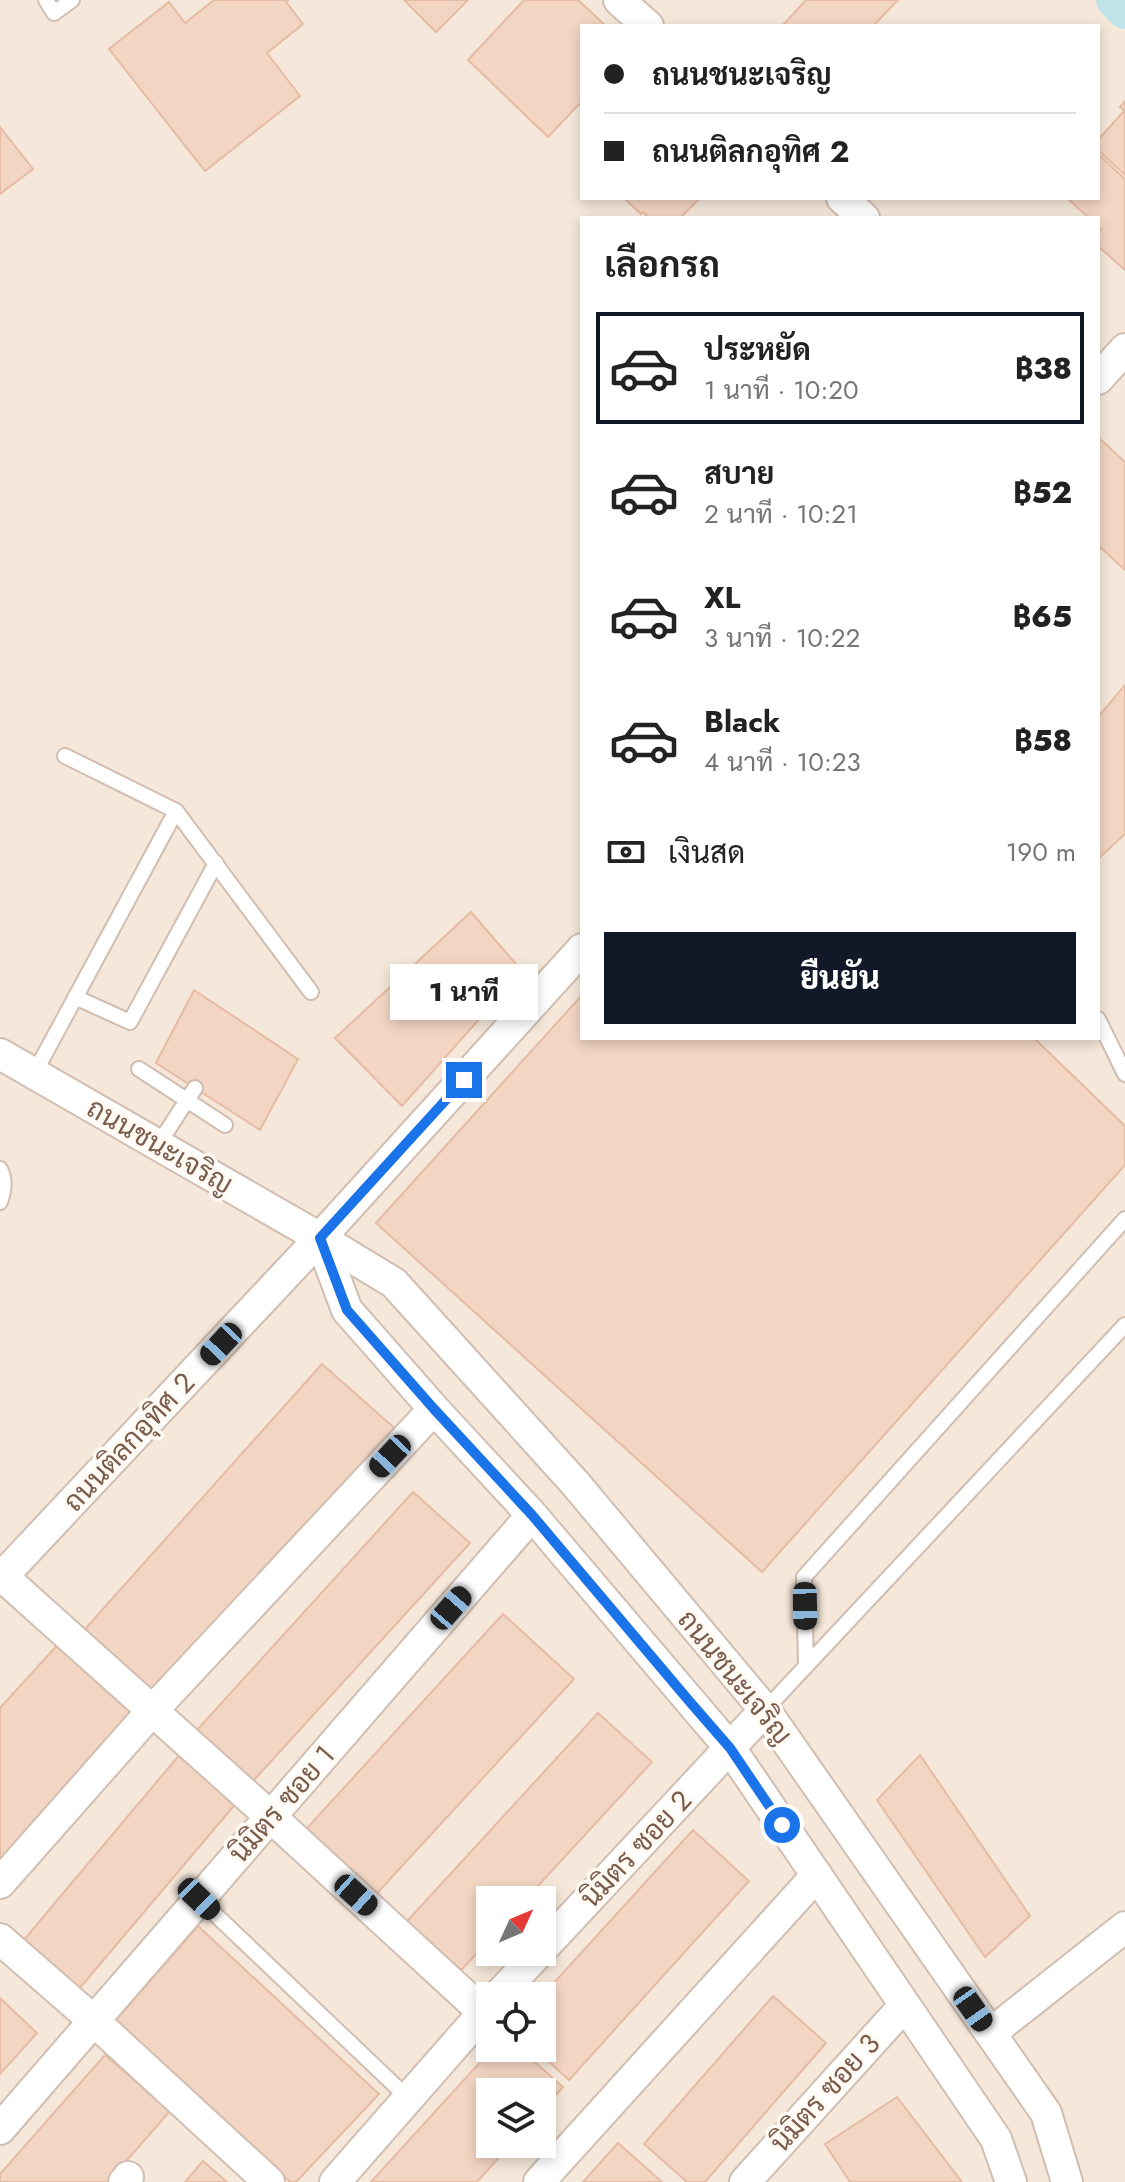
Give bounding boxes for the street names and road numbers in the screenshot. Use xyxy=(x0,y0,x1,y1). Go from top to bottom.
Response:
street label: ถนนชนะเจริญ xyxy=(79,1088,241,1204)
street label: ถนนติลกอุทิศ 2 xyxy=(54,1363,204,1521)
street label: ถนนชนะเจริญ xyxy=(668,1601,802,1753)
street label: นิมิตร ซอย 1 xyxy=(219,1736,345,1872)
street label: นิมิตร ซอย 2 xyxy=(571,1781,701,1917)
street label: นิมิตร ซอย 3 xyxy=(760,2025,890,2161)

